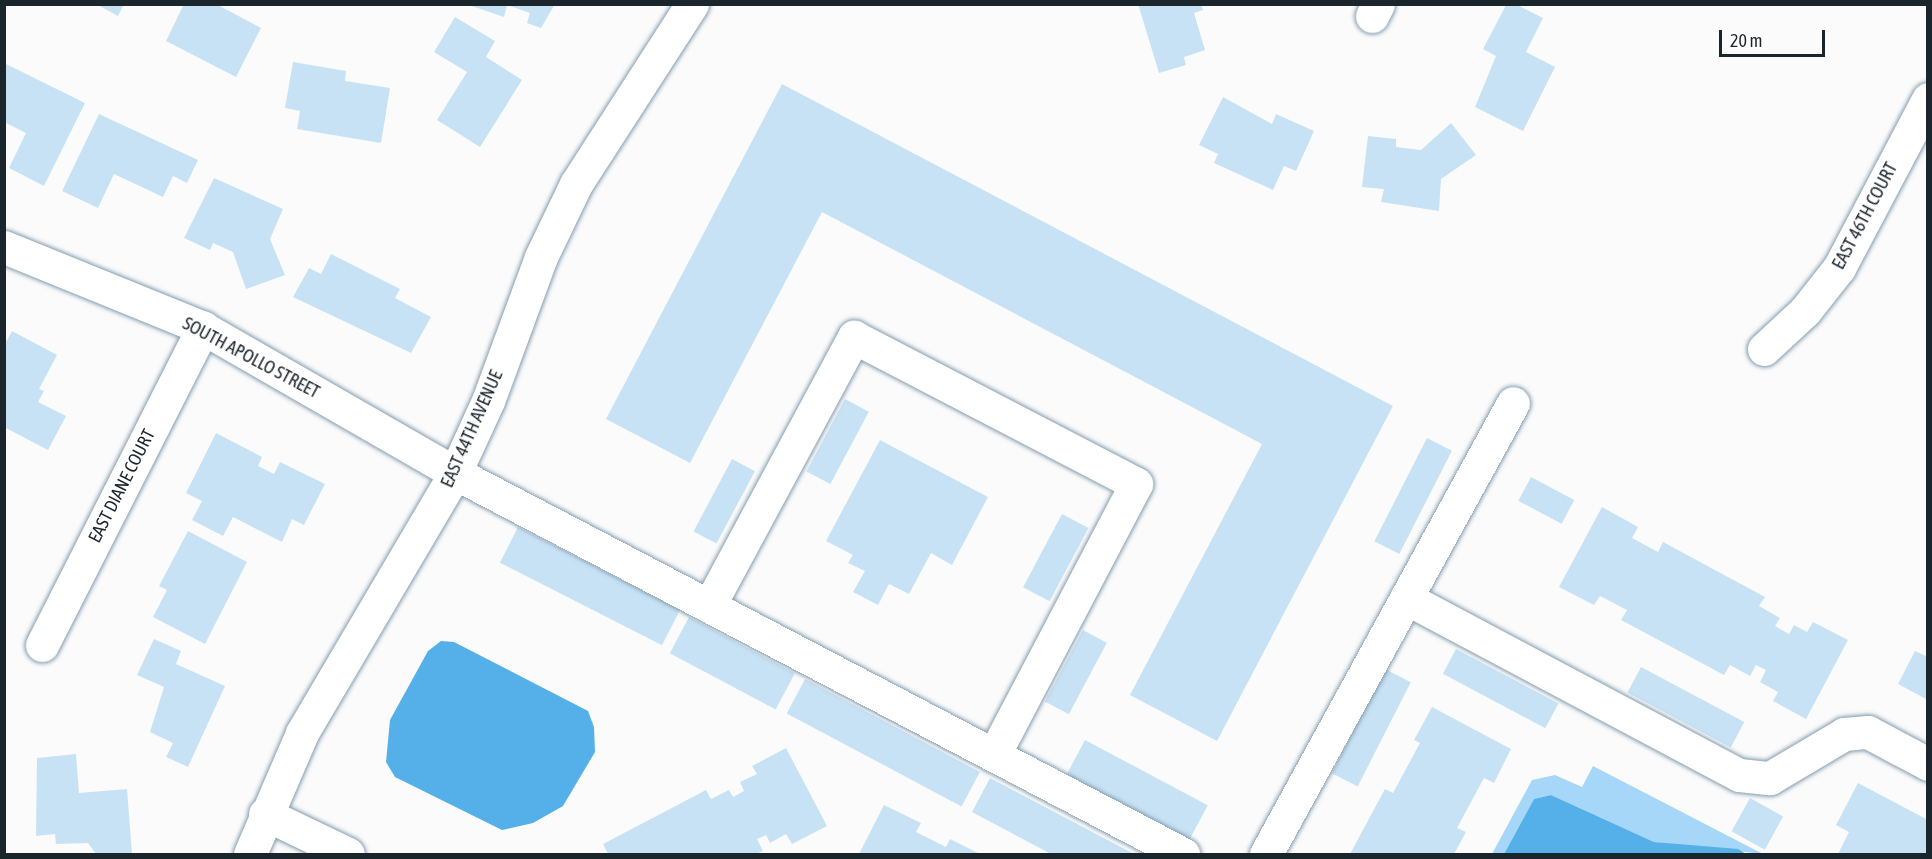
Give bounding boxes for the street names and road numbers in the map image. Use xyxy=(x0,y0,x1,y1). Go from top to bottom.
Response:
street label: EAST 46TH COURT xyxy=(1828,159,1902,273)
street label: SOUTH APOLLO STREET xyxy=(179,313,323,403)
street label: EAST 44TH AVENUE xyxy=(437,367,507,491)
street label: EAST DIANE COURT xyxy=(84,426,160,546)

